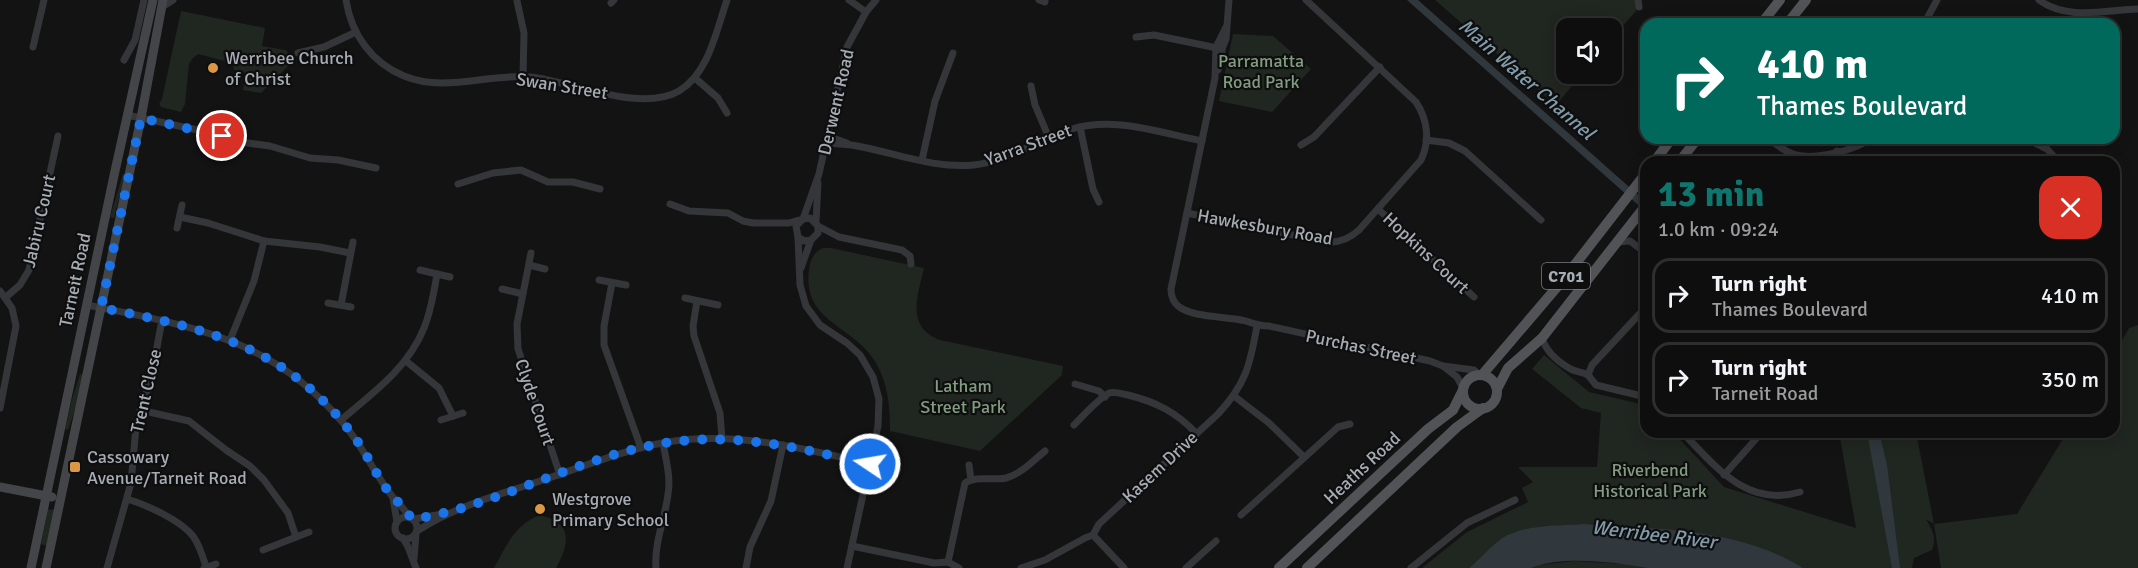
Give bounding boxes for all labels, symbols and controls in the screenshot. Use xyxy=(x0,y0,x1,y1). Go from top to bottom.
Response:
water label: Main Water Channel xyxy=(1453,13,1602,147)
map controls xyxy=(1556,18,1622,84)
button: sound xyxy=(1556,18,1622,84)
text: 410 m xyxy=(1757,39,1868,90)
icon: right xyxy=(1658,42,1736,120)
place label: Werribee Church of Christ xyxy=(225,47,354,90)
street label: Derwent Road xyxy=(813,47,859,157)
park label: Parramatta Road Park xyxy=(1218,50,1304,93)
marker: Werribee Church of Christ xyxy=(206,61,220,75)
street label: Swan Street xyxy=(515,68,609,104)
text: Thames Boulevard xyxy=(1757,90,1967,123)
pin xyxy=(196,110,247,161)
icon: arrive xyxy=(205,119,238,152)
street label: Yarra Street xyxy=(982,119,1074,171)
street label: Jabiru Court xyxy=(18,172,60,270)
text: 13 min xyxy=(1658,172,1764,217)
button: close xyxy=(2039,176,2102,239)
street label: Hawkesbury Road xyxy=(1196,204,1334,250)
street label: Hopkins Court xyxy=(1378,208,1474,298)
text: 1.0 km · 09:24 xyxy=(1658,217,1779,242)
street label: Tarneit Road xyxy=(54,231,96,329)
road number: C701 xyxy=(1542,263,1590,289)
text: Turn right xyxy=(1712,270,1807,297)
icon: right xyxy=(1661,279,1694,312)
text: 410 m xyxy=(2041,282,2099,309)
text: Thames Boulevard xyxy=(1712,297,1868,322)
street label: Purchas Street xyxy=(1304,325,1418,369)
street label: Trent Close xyxy=(126,347,166,435)
text: Turn right xyxy=(1712,354,1807,381)
street label: Clyde Court xyxy=(510,356,560,448)
icon: right xyxy=(1661,363,1694,396)
text: 350 m xyxy=(2041,366,2099,393)
park label: Latham Street Park xyxy=(920,375,1006,418)
text: Tarneit Road xyxy=(1712,381,1818,406)
street label: Kasem Drive xyxy=(1118,426,1202,508)
street label: Heaths Road xyxy=(1319,427,1405,509)
position arrow xyxy=(838,432,902,496)
place label: Cassowary Avenue/Tarneit Road xyxy=(87,446,247,489)
park label: Riverbend Historical Park xyxy=(1593,459,1707,502)
marker: Cassowary Avenue/Tarneit Road xyxy=(68,460,82,474)
place label: Westgrove Primary School xyxy=(552,488,669,531)
marker: Westgrove Primary School xyxy=(533,502,547,516)
water label: Werribee River xyxy=(1590,514,1720,555)

